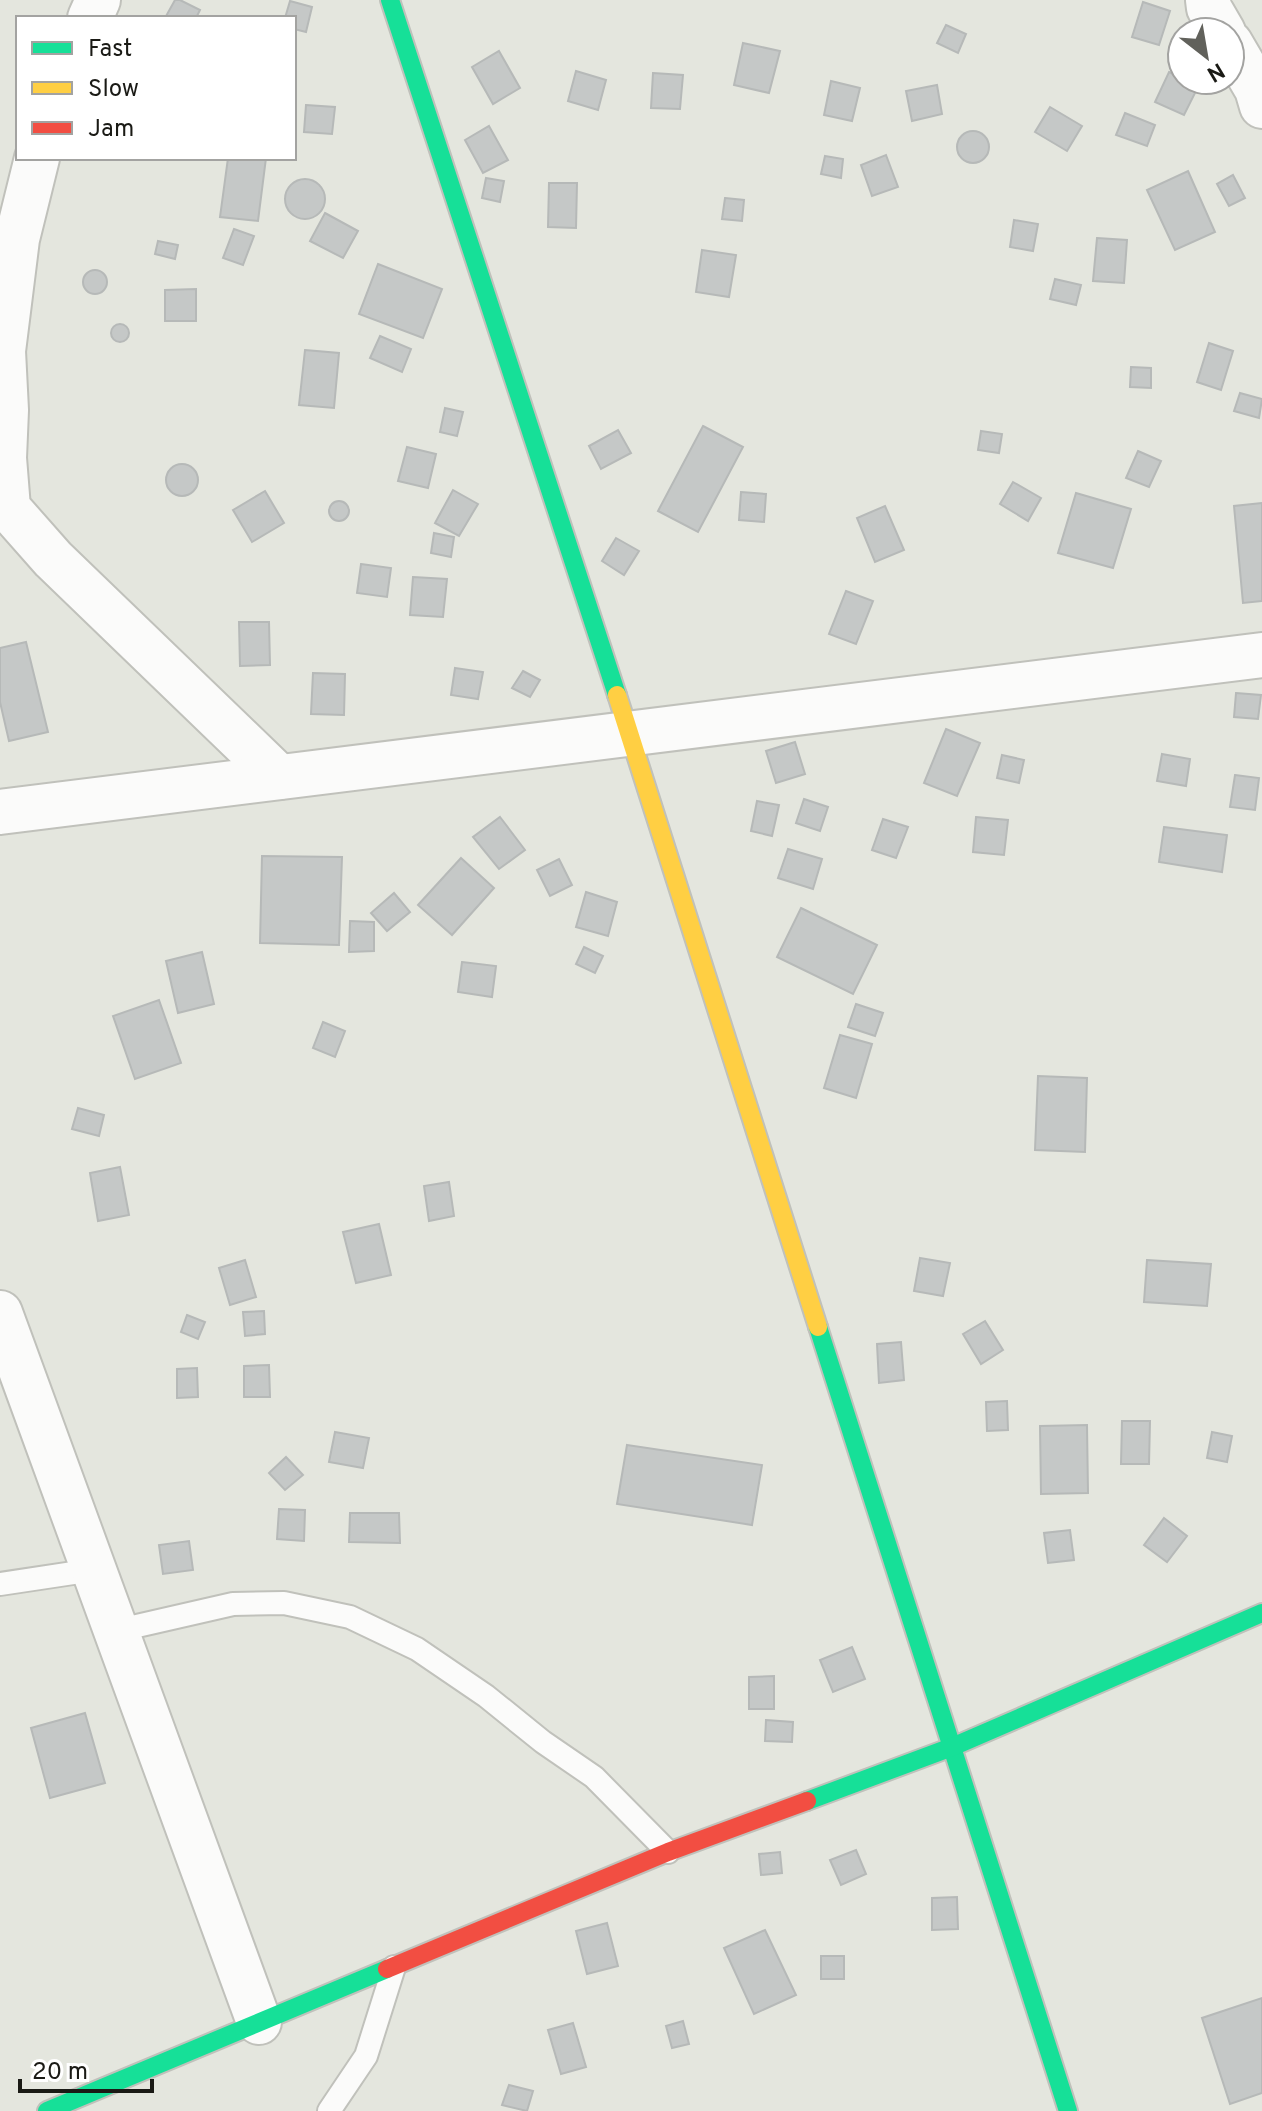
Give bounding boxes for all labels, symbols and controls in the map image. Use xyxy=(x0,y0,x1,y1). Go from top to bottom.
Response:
legend xyxy=(16,16,296,160)
north arrow xyxy=(1166,16,1246,96)
text: Fast xyxy=(88,35,132,65)
text: N xyxy=(1201,55,1229,87)
text: Slow xyxy=(88,75,139,105)
text: Jam xyxy=(88,115,134,145)
scale bar xyxy=(20,2043,152,2093)
text: 20 m xyxy=(32,2058,88,2088)

